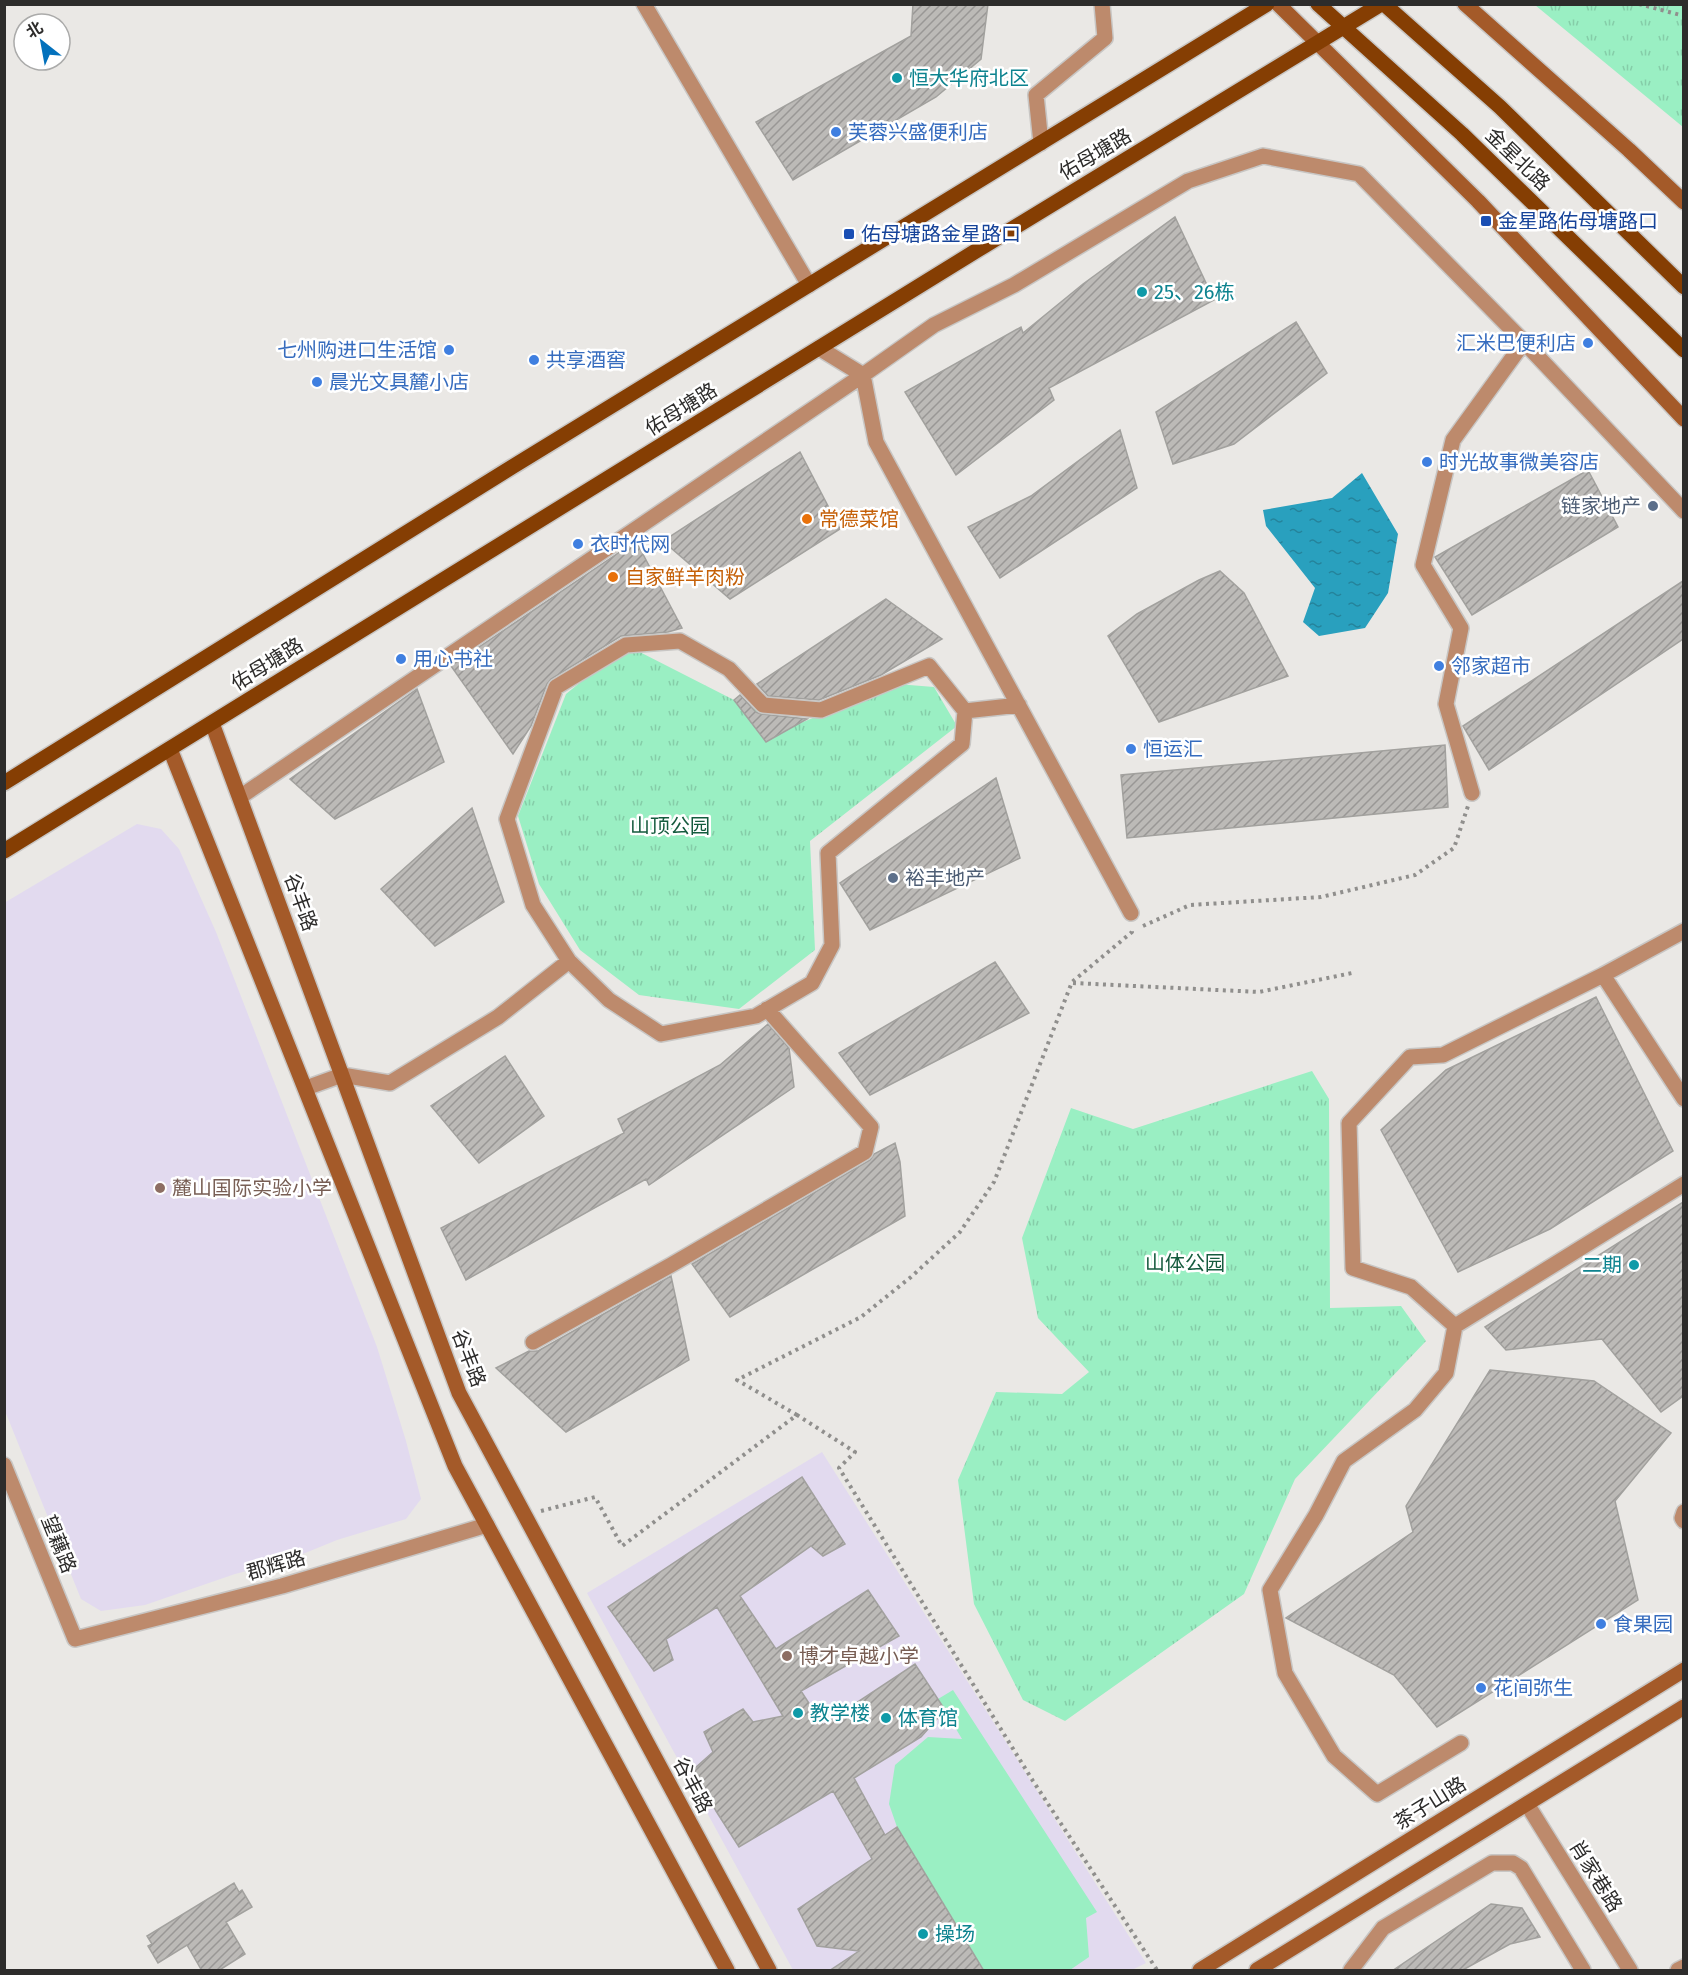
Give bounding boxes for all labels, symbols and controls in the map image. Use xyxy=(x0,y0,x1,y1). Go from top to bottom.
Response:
north arrow xyxy=(12,12,72,72)
text: 北 xyxy=(23,17,46,42)
place label: 恒大华府北区 xyxy=(909,66,1029,90)
marker: 恒大华府北区 xyxy=(890,71,904,85)
place label: 芙蓉兴盛便利店 xyxy=(848,120,988,144)
street label: 佑母塘路 xyxy=(1055,123,1135,185)
street label: 金星北路 xyxy=(1481,123,1555,195)
marker: 芙蓉兴盛便利店 xyxy=(829,125,843,139)
place label: 金星路佑母塘路口 xyxy=(1498,209,1658,233)
marker: 金星路佑母塘路口 xyxy=(1479,214,1493,228)
place label: 佑母塘路金星路口 xyxy=(861,222,1021,246)
marker: 佑母塘路金星路口 xyxy=(842,227,856,241)
place label: 25、26栋 xyxy=(1154,280,1234,304)
marker: 25、26栋 xyxy=(1135,285,1149,299)
place label: 汇米巴便利店 xyxy=(1456,331,1576,355)
marker: 汇米巴便利店 xyxy=(1581,336,1595,350)
place label: 七州购进口生活馆 xyxy=(277,338,437,362)
marker: 七州购进口生活馆 xyxy=(442,343,456,357)
place label: 共享酒窖 xyxy=(546,348,626,372)
marker: 共享酒窖 xyxy=(527,353,541,367)
place label: 晨光文具麓小店 xyxy=(329,370,469,394)
marker: 晨光文具麓小店 xyxy=(310,375,324,389)
street label: 佑母塘路 xyxy=(641,378,721,440)
place label: 时光故事微美容店 xyxy=(1439,450,1599,474)
marker: 时光故事微美容店 xyxy=(1420,455,1434,469)
place label: 链家地产 xyxy=(1561,494,1641,518)
marker: 链家地产 xyxy=(1646,499,1660,513)
place label: 常德菜馆 xyxy=(819,507,899,531)
marker: 常德菜馆 xyxy=(800,512,814,526)
place label: 衣时代网 xyxy=(590,532,670,556)
marker: 衣时代网 xyxy=(571,537,585,551)
place label: 自家鲜羊肉粉 xyxy=(625,565,745,589)
marker: 自家鲜羊肉粉 xyxy=(606,570,620,584)
street label: 佑母塘路 xyxy=(227,633,307,695)
place label: 用心书社 xyxy=(413,647,493,671)
marker: 用心书社 xyxy=(394,652,408,666)
place label: 邻家超市 xyxy=(1451,654,1531,678)
marker: 邻家超市 xyxy=(1432,659,1446,673)
place label: 恒运汇 xyxy=(1143,737,1203,761)
marker: 恒运汇 xyxy=(1124,742,1138,756)
park label: 山顶公园 xyxy=(630,814,710,838)
place label: 裕丰地产 xyxy=(905,866,985,890)
street label: 谷丰路 xyxy=(279,870,323,934)
marker: 裕丰地产 xyxy=(886,871,900,885)
place label: 麓山国际实验小学 xyxy=(172,1176,332,1200)
marker: 麓山国际实验小学 xyxy=(153,1181,167,1195)
park label: 山体公园 xyxy=(1145,1251,1225,1275)
place label: 二期 xyxy=(1582,1253,1622,1277)
marker: 二期 xyxy=(1627,1258,1641,1272)
street label: 谷丰路 xyxy=(447,1326,491,1390)
street label: 望藕路 xyxy=(37,1512,81,1576)
street label: 郡辉路 xyxy=(244,1545,308,1585)
place label: 食果园 xyxy=(1613,1612,1673,1636)
marker: 食果园 xyxy=(1594,1617,1608,1631)
place label: 博才卓越小学 xyxy=(799,1644,919,1668)
marker: 博才卓越小学 xyxy=(780,1649,794,1663)
place label: 花间弥生 xyxy=(1493,1676,1573,1700)
marker: 花间弥生 xyxy=(1474,1681,1488,1695)
place label: 教学楼 xyxy=(810,1701,870,1725)
marker: 教学楼 xyxy=(791,1706,805,1720)
place label: 体育馆 xyxy=(898,1706,958,1730)
marker: 体育馆 xyxy=(879,1711,893,1725)
street label: 谷丰路 xyxy=(668,1753,718,1817)
street label: 茶子山路 xyxy=(1390,1772,1470,1834)
street label: 肖家巷路 xyxy=(1565,1836,1627,1916)
place label: 操场 xyxy=(935,1922,975,1946)
marker: 操场 xyxy=(916,1927,930,1941)

